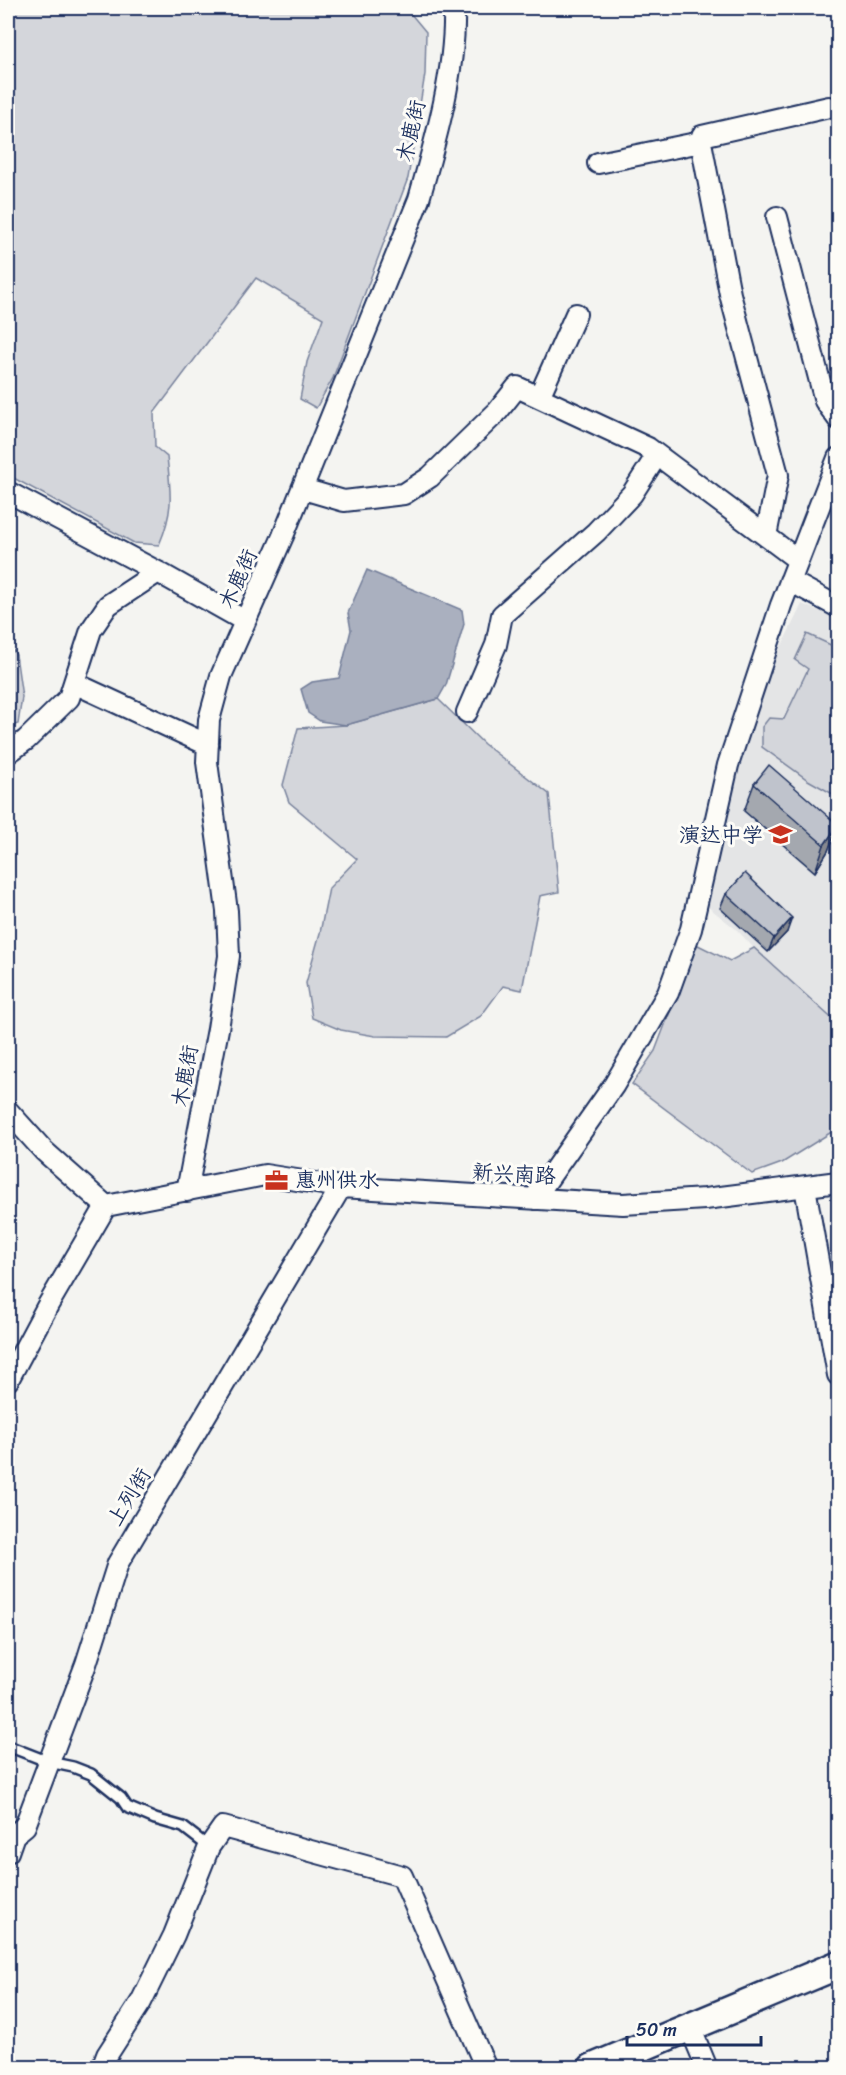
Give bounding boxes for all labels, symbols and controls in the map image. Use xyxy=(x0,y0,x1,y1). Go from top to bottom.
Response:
street label: 木鹿街 xyxy=(385,96,437,166)
street label: 木鹿街 xyxy=(208,542,268,616)
place label: 演达中学 xyxy=(679,816,763,854)
school or university icon: 演达中学 xyxy=(768,822,794,848)
street label: 木鹿街 xyxy=(161,1042,209,1110)
street label: 新兴南路 xyxy=(471,1153,557,1195)
place label: 惠州供水 xyxy=(295,1161,379,1199)
office icon: 惠州供水 xyxy=(264,1167,290,1193)
street label: 上列街 xyxy=(96,1460,162,1534)
scale bar xyxy=(627,2009,760,2047)
text: 50 m xyxy=(636,2014,677,2046)

